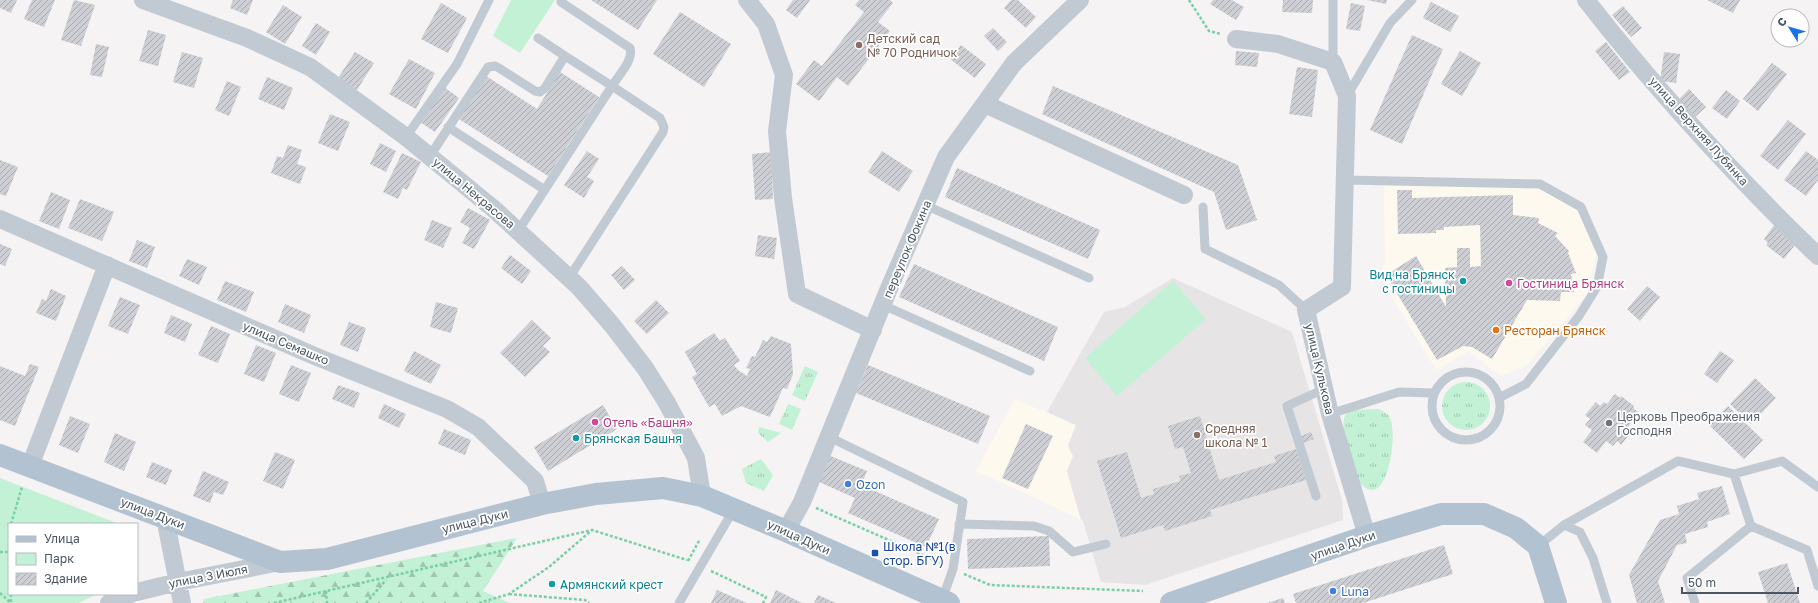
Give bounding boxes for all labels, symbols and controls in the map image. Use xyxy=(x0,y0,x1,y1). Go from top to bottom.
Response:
north arrow xyxy=(1770,8,1810,48)
text: С xyxy=(1774,14,1789,29)
place label: Детский сад № 70 Родничок xyxy=(867,31,958,60)
marker: Детский сад № 70 Родничок xyxy=(854,40,864,50)
street label: улица Верхняя Лубянка xyxy=(1646,74,1752,188)
street label: улица Некрасова xyxy=(430,154,518,232)
street label: переулок Фокина xyxy=(880,198,934,300)
place label: Вид на Брянск с гостиницы xyxy=(1369,267,1455,296)
marker: Вид на Брянск с гостиницы xyxy=(1458,276,1468,286)
place label: Гостиница Брянск xyxy=(1517,276,1624,291)
marker: Гостиница Брянск xyxy=(1504,278,1514,288)
street label: улица Семашко xyxy=(241,318,331,368)
street label: улица Кулькова xyxy=(1302,322,1338,416)
place label: Ресторан Брянск xyxy=(1504,323,1606,338)
marker: Ресторан Брянск xyxy=(1491,325,1501,335)
place label: Церковь Преображения Господня xyxy=(1617,409,1760,438)
place label: Отель «Башня» xyxy=(603,415,693,430)
marker: Отель «Башня» xyxy=(590,417,600,427)
marker: Церковь Преображения Господня xyxy=(1604,418,1614,428)
place label: Средняя школа № 1 xyxy=(1205,421,1267,450)
marker: Средняя школа № 1 xyxy=(1192,430,1202,440)
place label: Брянская Башня xyxy=(584,431,682,446)
marker: Брянская Башня xyxy=(571,433,581,443)
place label: Ozon xyxy=(856,477,885,492)
marker: Ozon xyxy=(843,479,853,489)
street label: улица Дуки xyxy=(119,494,187,532)
street label: улица Дуки xyxy=(440,506,510,536)
street label: улица Дуки xyxy=(765,516,833,558)
legend xyxy=(8,523,138,595)
street label: улица Дуки xyxy=(1309,527,1377,563)
text: Улица xyxy=(44,531,80,546)
place label: Школа №1(в стор. БГУ) xyxy=(883,539,956,568)
marker: Школа №1(в стор. БГУ) xyxy=(870,548,880,558)
text: Парк xyxy=(44,551,74,566)
street label: улица 3 Июля xyxy=(167,561,249,591)
scale bar xyxy=(1682,569,1798,595)
text: Здание xyxy=(44,571,87,586)
text: 50 m xyxy=(1688,575,1716,590)
place label: Армянский крест xyxy=(560,577,663,592)
marker: Армянский крест xyxy=(547,579,557,589)
place label: Luna xyxy=(1341,584,1369,599)
marker: Luna xyxy=(1328,586,1338,596)

